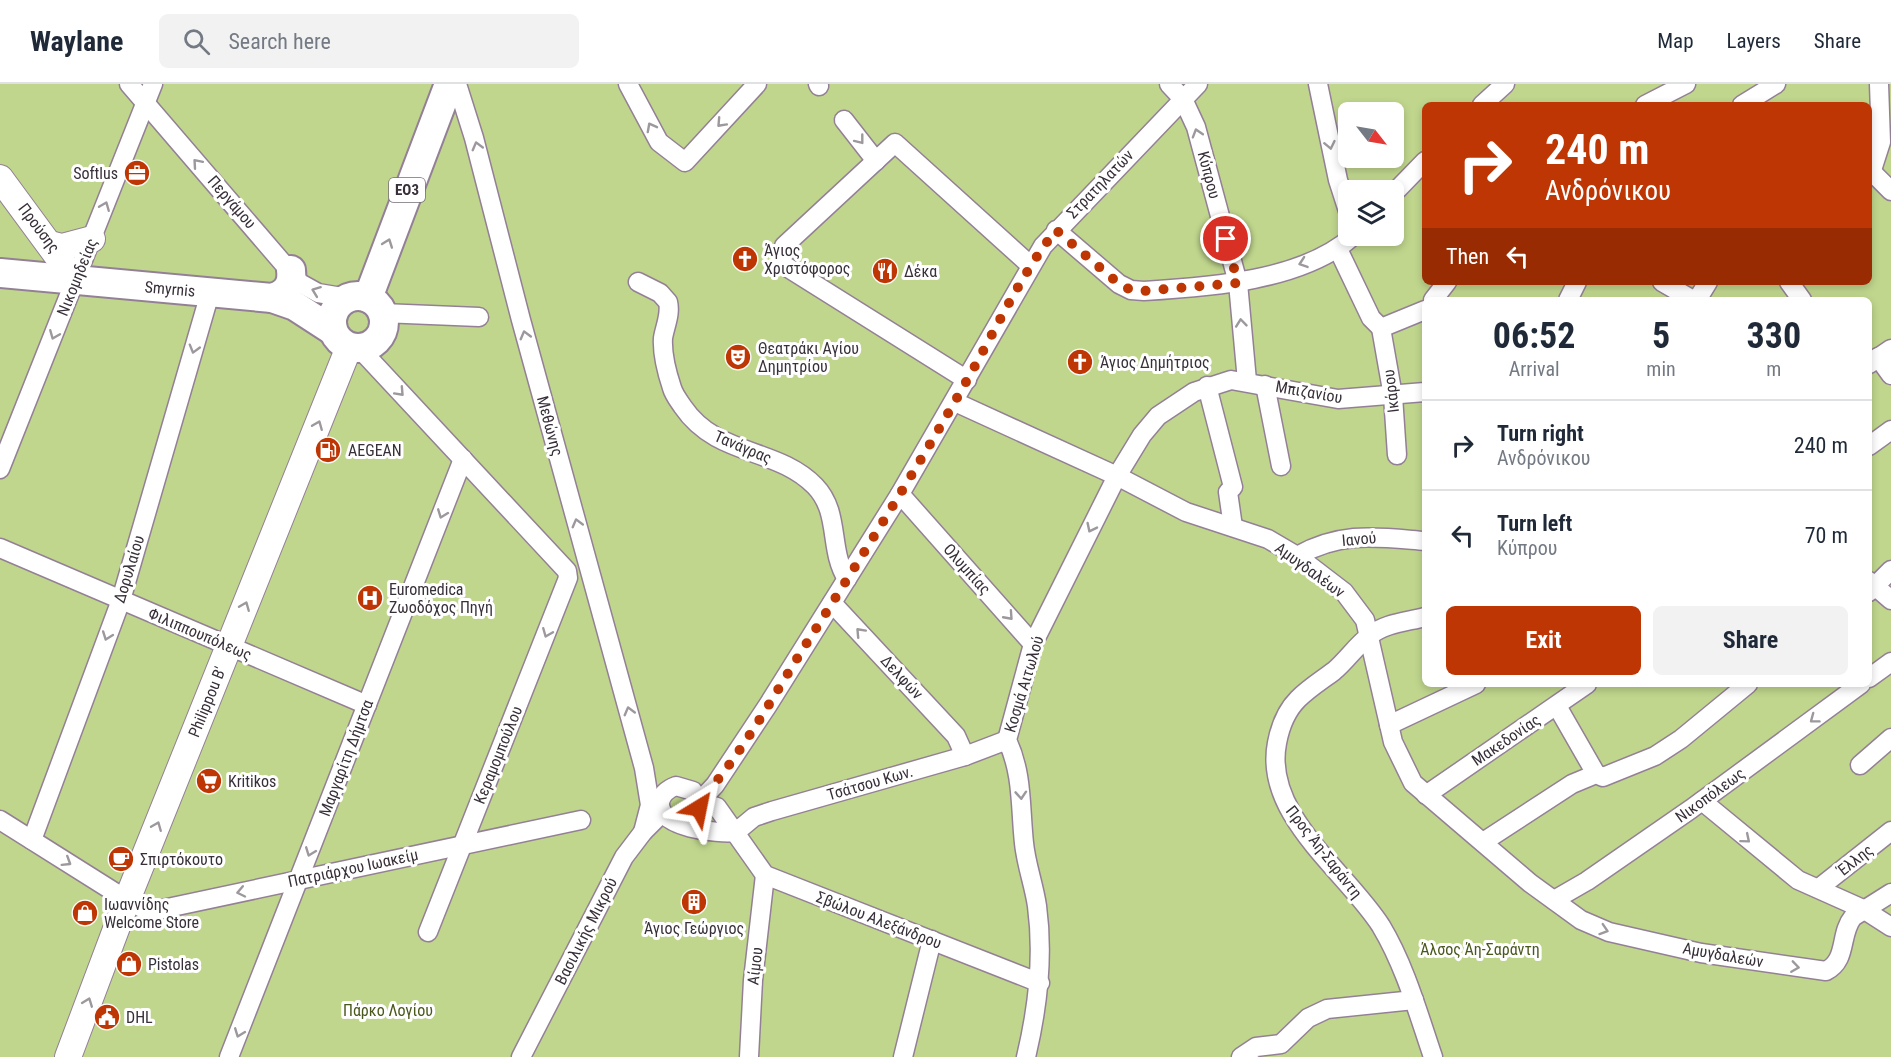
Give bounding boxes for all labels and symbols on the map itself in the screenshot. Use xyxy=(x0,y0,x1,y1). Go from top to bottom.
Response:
north arrow xyxy=(1338,102,1404,168)
one-way arrow xyxy=(717,116,728,127)
one-way arrow xyxy=(647,123,658,134)
one-way arrow xyxy=(1192,128,1205,139)
one-way arrow xyxy=(852,134,863,145)
one-way arrow xyxy=(1323,139,1336,149)
one-way arrow xyxy=(471,141,484,151)
street label: Στρατηλατών xyxy=(1063,146,1137,222)
street label: Κύπρου xyxy=(1194,149,1224,201)
office icon: Softlus xyxy=(122,158,152,188)
one-way arrow xyxy=(194,159,205,170)
place label: Softlus xyxy=(73,164,118,183)
street label: Περγάμου xyxy=(204,172,260,232)
road number: ΕΟ3 xyxy=(389,178,425,202)
street label: Προύσης xyxy=(14,199,64,257)
one-way arrow xyxy=(98,202,110,213)
pin xyxy=(1200,213,1251,264)
street label: Νικομηδείας xyxy=(53,235,101,319)
one-way arrow xyxy=(381,238,393,249)
place label: Άγιος Χριστόφορος xyxy=(764,241,850,278)
church icon: Άγιος Χριστόφορος xyxy=(730,244,760,274)
restaurant icon: Δέκα xyxy=(870,256,900,286)
one-way arrow xyxy=(1298,256,1308,269)
place label: Δέκα xyxy=(904,262,937,281)
street label: Smyrnis xyxy=(144,277,196,301)
one-way arrow xyxy=(311,286,322,298)
one-way arrow xyxy=(1235,318,1248,327)
one-way arrow xyxy=(49,328,61,339)
one-way arrow xyxy=(520,330,532,341)
place label: Θεατράκι Αγίου Δημητρίου xyxy=(758,339,859,376)
theatre icon: Θεατράκι Αγίου Δημητρίου xyxy=(723,342,753,372)
one-way arrow xyxy=(189,343,201,354)
church icon: Άγιος Δημήτριος xyxy=(1065,347,1095,377)
place label: Άγιος Δημήτριος xyxy=(1100,353,1210,372)
street label: Ικάρου xyxy=(1379,368,1403,414)
street label: Μπιζανίου xyxy=(1274,377,1344,407)
one-way arrow xyxy=(393,385,404,395)
street label: Μεθώνης xyxy=(533,394,567,458)
one-way arrow xyxy=(311,421,323,432)
street label: Τανάγρας xyxy=(711,426,775,468)
fuel station icon: AEGEAN xyxy=(313,435,343,465)
place label: AEGEAN xyxy=(348,441,402,460)
one-way arrow xyxy=(437,508,449,519)
one-way arrow xyxy=(572,518,584,529)
one-way arrow xyxy=(1086,522,1098,533)
street label: Ιανού xyxy=(1341,528,1377,550)
street label: Δορυλαίου xyxy=(110,533,148,605)
street label: Αμυγδαλέων xyxy=(1271,538,1349,602)
street label: Ολυμπίας xyxy=(939,540,995,598)
place label: Euromedica Ζωοδόχος Πηγή xyxy=(389,580,493,617)
hospital icon: Euromedica Ζωοδόχος Πηγή xyxy=(355,583,385,613)
one-way arrow xyxy=(238,601,251,612)
street label: Φιλιππουπόλεως xyxy=(146,604,254,664)
one-way arrow xyxy=(1002,609,1013,620)
one-way arrow xyxy=(542,626,554,637)
one-way arrow xyxy=(856,628,867,638)
one-way arrow xyxy=(102,630,115,641)
street label: Κοσμά Αιτωλού xyxy=(1000,633,1048,735)
street label: Δελφών xyxy=(877,651,927,703)
street label: Philippou B' xyxy=(184,664,230,740)
street label: Μαργαρίτη Δήμτσα xyxy=(315,697,377,819)
street label: Κεραμομπούλου xyxy=(470,703,526,807)
one-way arrow xyxy=(624,706,636,717)
street label: Μακεδονίας xyxy=(1468,710,1544,770)
one-way arrow xyxy=(1810,712,1821,723)
street label: Τσάτσου Κων. xyxy=(825,762,915,804)
street label: Νικοπόλεως xyxy=(1672,763,1748,827)
supermarket icon: Kritikos xyxy=(194,766,224,796)
place label: Kritikos xyxy=(228,772,276,791)
position arrow xyxy=(667,776,731,840)
one-way arrow xyxy=(1014,791,1027,800)
street label: Προς Άη-Σαράντη xyxy=(1282,802,1366,902)
one-way arrow xyxy=(150,821,162,832)
one-way arrow xyxy=(1739,832,1750,843)
street label: Έλλης xyxy=(1833,840,1877,880)
cafe icon: Σπιρτόκουτο xyxy=(106,844,136,874)
street label: Πατριάρχου Ιωακείμ xyxy=(286,845,420,891)
one-way arrow xyxy=(304,846,317,857)
place label: Σπιρτόκουτο xyxy=(140,850,223,869)
one-way arrow xyxy=(61,855,71,867)
street label: Βασιλικής Μικρού xyxy=(551,874,621,988)
one-way arrow xyxy=(236,884,246,897)
building icon: Άγιος Γεώργιος xyxy=(679,887,709,917)
street label: Σβώλου Αλεξάνδρου xyxy=(814,887,944,953)
place label: Ιωαννίδης Welcome Store xyxy=(104,895,199,932)
shop icon: Ιωαννίδης Welcome Store xyxy=(70,898,100,928)
place label: Άγιος Γεώργιος xyxy=(644,919,744,938)
one-way arrow xyxy=(1598,923,1609,935)
street label: Αμυγδαλεών xyxy=(1681,939,1765,971)
park label: Άλσος Άη-Σαράντη xyxy=(1420,940,1540,959)
street label: Αίμου xyxy=(743,946,767,986)
shop icon: Pistolas xyxy=(114,949,144,979)
place label: Pistolas xyxy=(148,955,199,974)
one-way arrow xyxy=(1790,960,1800,973)
one-way arrow xyxy=(81,997,94,1008)
park label: Πάρκο Λογίου xyxy=(343,1001,433,1020)
public building icon: DHL xyxy=(92,1002,122,1032)
place label: DHL xyxy=(126,1008,153,1027)
one-way arrow xyxy=(233,1028,246,1038)

